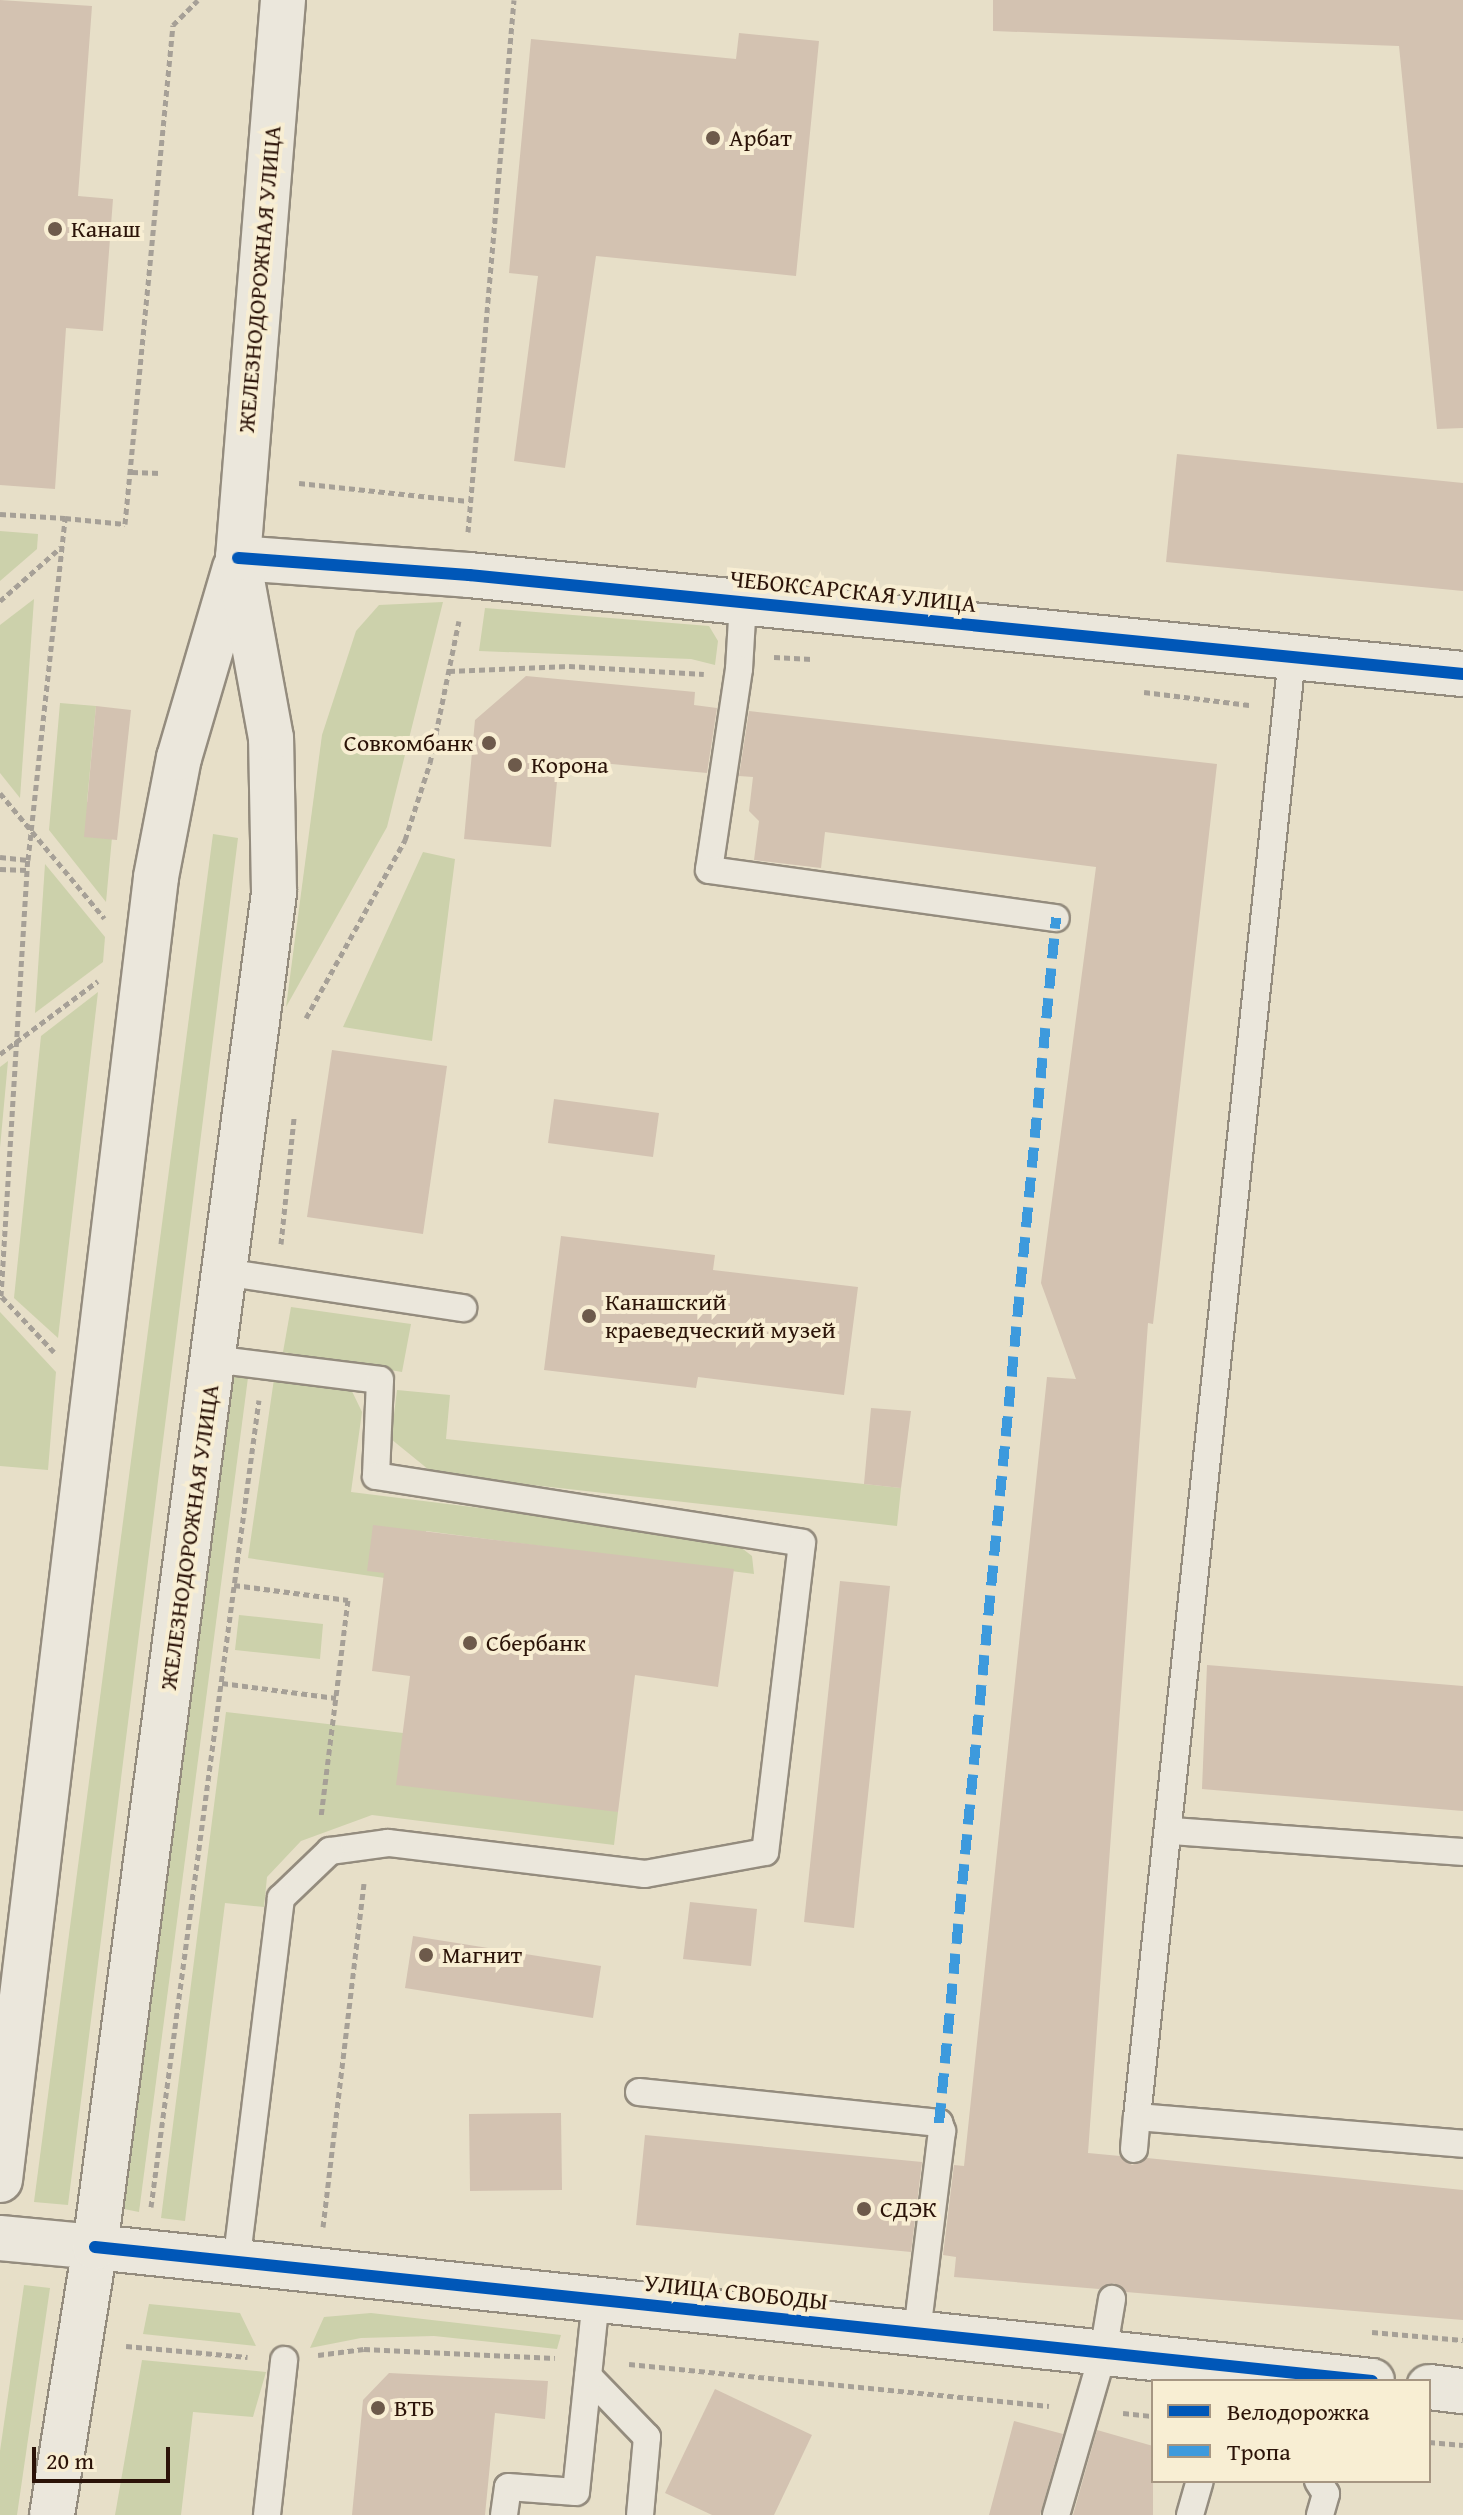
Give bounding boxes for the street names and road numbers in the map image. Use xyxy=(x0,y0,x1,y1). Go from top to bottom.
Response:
street label: ЖЕЛЕЗНОДОРОЖНАЯ УЛИЦА xyxy=(231,124,287,434)
street label: ЧЕБОКСАРСКАЯ УЛИЦА xyxy=(728,564,978,618)
street label: ЖЕЛЕЗНОДОРОЖНАЯ УЛИЦА xyxy=(153,1382,225,1692)
street label: УЛИЦА СВОБОДЫ xyxy=(643,2268,829,2316)

